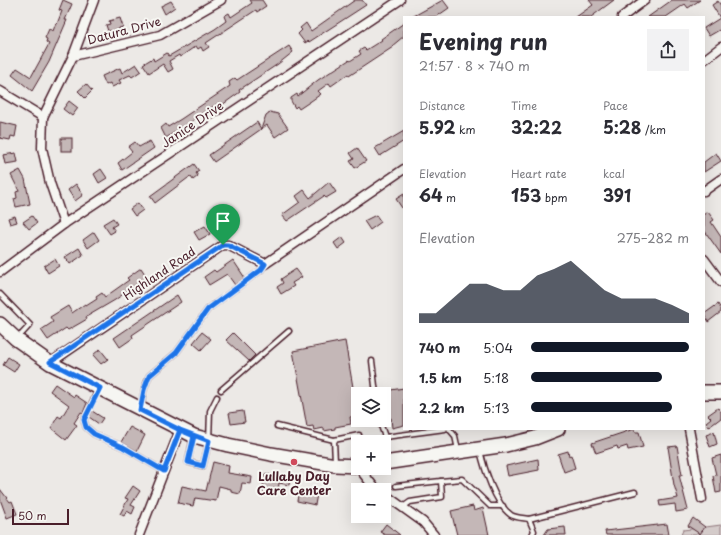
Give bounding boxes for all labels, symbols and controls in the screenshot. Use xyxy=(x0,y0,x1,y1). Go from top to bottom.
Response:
street label: Datura Drive xyxy=(85,11,163,48)
text: Evening run xyxy=(419,24,548,57)
button: share xyxy=(647,29,689,71)
text: 21:57 · 8 × 740 m xyxy=(419,56,530,75)
street label: Janice Drive xyxy=(157,96,227,152)
text: Distance xyxy=(419,97,465,114)
text: Time xyxy=(511,97,537,114)
text: Pace xyxy=(603,97,628,114)
text: 5.92 xyxy=(419,114,455,140)
text: 32:22 xyxy=(511,114,562,140)
text: 5:28 xyxy=(603,114,641,140)
text: km xyxy=(455,121,476,138)
text: /km xyxy=(641,121,666,138)
text: Elevation xyxy=(419,165,466,182)
text: Heart rate xyxy=(511,165,567,182)
text: kcal xyxy=(603,165,625,182)
text: 64 xyxy=(419,182,443,208)
text: 153 xyxy=(511,182,541,208)
text: 391 xyxy=(603,182,631,208)
text: m xyxy=(443,189,456,206)
text: bpm xyxy=(541,189,568,206)
pin xyxy=(206,204,240,245)
icon: arrive xyxy=(212,210,234,232)
text: Elevation xyxy=(419,228,475,247)
text: 275–282 m xyxy=(617,228,689,247)
street label: Highland Road xyxy=(119,242,199,304)
text: 740 m xyxy=(419,338,460,357)
text: 5:04 xyxy=(483,338,513,357)
text: 1.5 km xyxy=(419,368,462,387)
text: 5:18 xyxy=(483,368,509,387)
map controls xyxy=(351,387,391,523)
button: layers xyxy=(351,387,391,427)
text: 2.2 km xyxy=(419,398,465,417)
text: 5:13 xyxy=(483,398,510,417)
button: + xyxy=(351,435,391,475)
marker: Lullaby Day Care Center xyxy=(289,457,299,467)
place label: Lullaby Day Care Center xyxy=(257,467,332,499)
button: − xyxy=(351,483,391,523)
scale bar xyxy=(12,507,69,526)
text: 50 m xyxy=(18,507,47,524)

